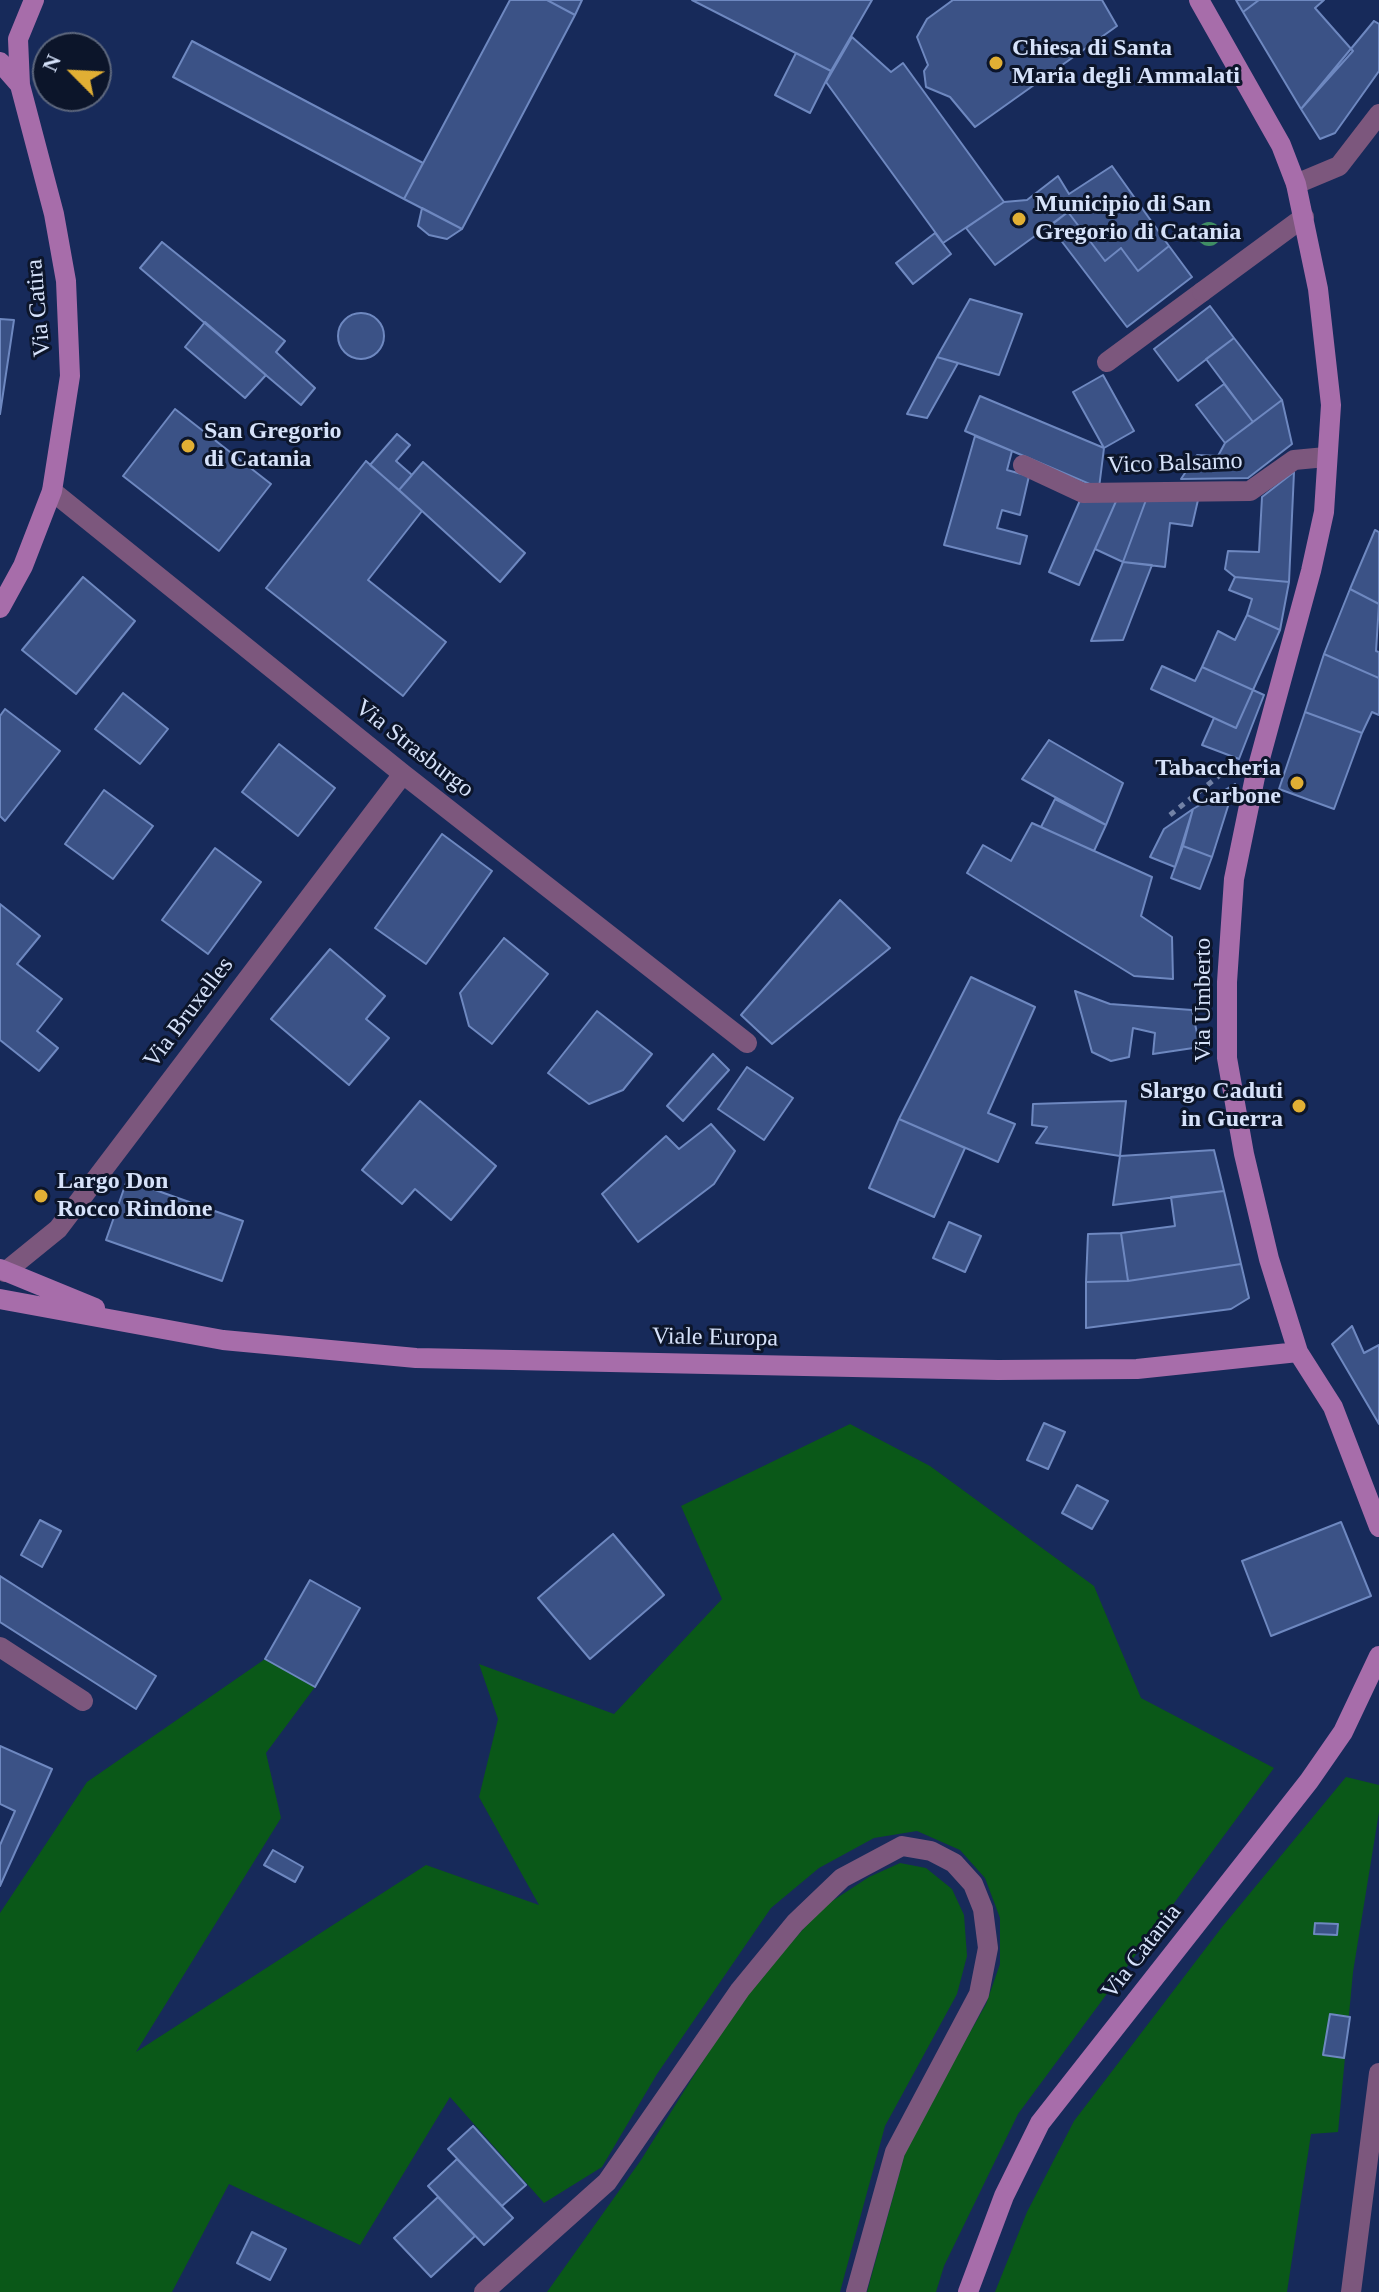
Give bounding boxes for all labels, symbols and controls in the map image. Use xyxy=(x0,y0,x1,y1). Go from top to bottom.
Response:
north arrow xyxy=(32,32,112,112)
place label: Chiesa di Santa Maria degli Ammalati xyxy=(1012,35,1240,91)
text: N xyxy=(37,51,66,75)
marker: Chiesa di Santa Maria degli Ammalati xyxy=(987,54,1005,72)
place label: Municipio di San Gregorio di Catania xyxy=(1035,191,1241,247)
marker: Municipio di San Gregorio di Catania xyxy=(1010,210,1028,228)
street label: Via Catira xyxy=(20,258,58,358)
place label: San Gregorio di Catania xyxy=(204,418,342,474)
marker: San Gregorio di Catania xyxy=(179,437,197,455)
street label: Vico Balsamo xyxy=(1107,447,1243,481)
street label: Via Strasburgo xyxy=(349,694,479,804)
place label: Tabaccheria Carbone xyxy=(1155,755,1281,811)
marker: Tabaccheria Carbone xyxy=(1288,774,1306,792)
street label: Via Umberto xyxy=(1190,938,1218,1062)
street label: Via Bruxelles xyxy=(138,952,240,1074)
place label: Slargo Caduti in Guerra xyxy=(1140,1078,1283,1134)
marker: Slargo Caduti in Guerra xyxy=(1290,1097,1308,1115)
place label: Largo Don Rocco Rindone xyxy=(57,1168,212,1224)
marker: Largo Don Rocco Rindone xyxy=(32,1187,50,1205)
street label: Viale Europa xyxy=(652,1323,778,1353)
street label: Via Catania xyxy=(1096,1899,1188,2005)

